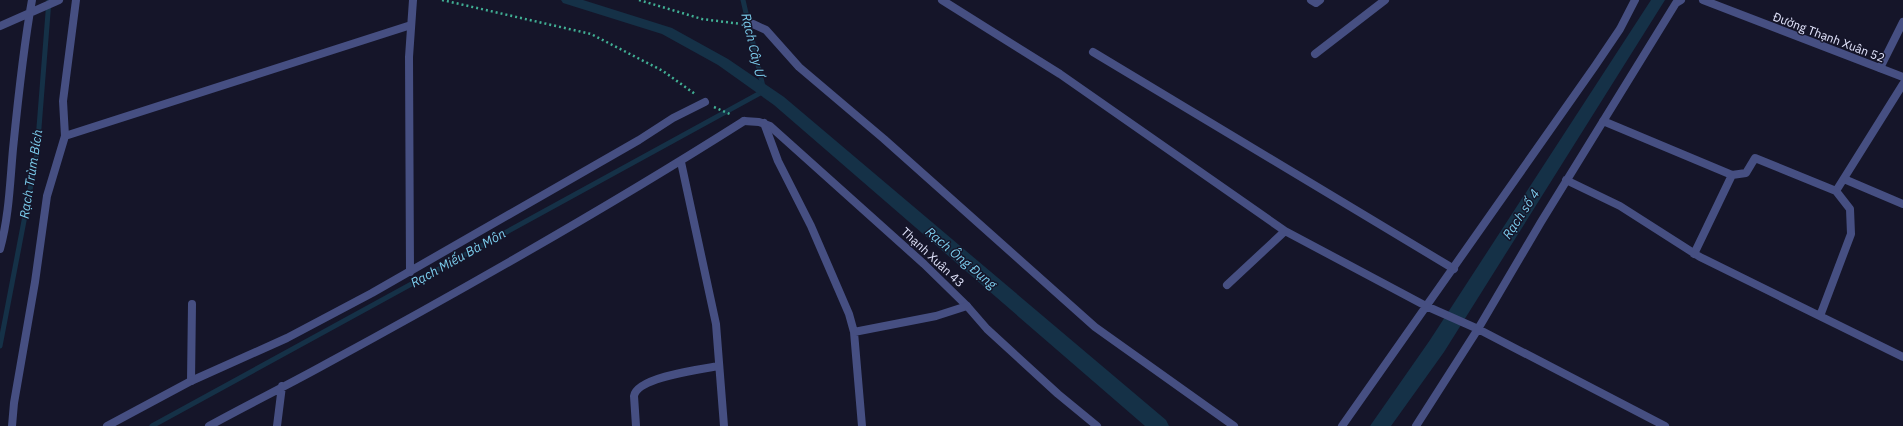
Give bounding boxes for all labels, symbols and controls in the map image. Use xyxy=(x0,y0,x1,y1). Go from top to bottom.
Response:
street label: Đường Thạnh Xuân 52 xyxy=(1771,9,1887,65)
water label: Rạch Cây Ư xyxy=(737,11,769,80)
water label: Rạch Trùm Bích xyxy=(16,128,46,220)
water label: Rạch số 4 xyxy=(1499,186,1543,242)
water label: Rạch Ông Đụng xyxy=(922,223,1001,294)
street label: Thạnh Xuân 43 xyxy=(898,224,968,290)
water label: Rạch Miếu Bà Môn xyxy=(407,225,509,291)

